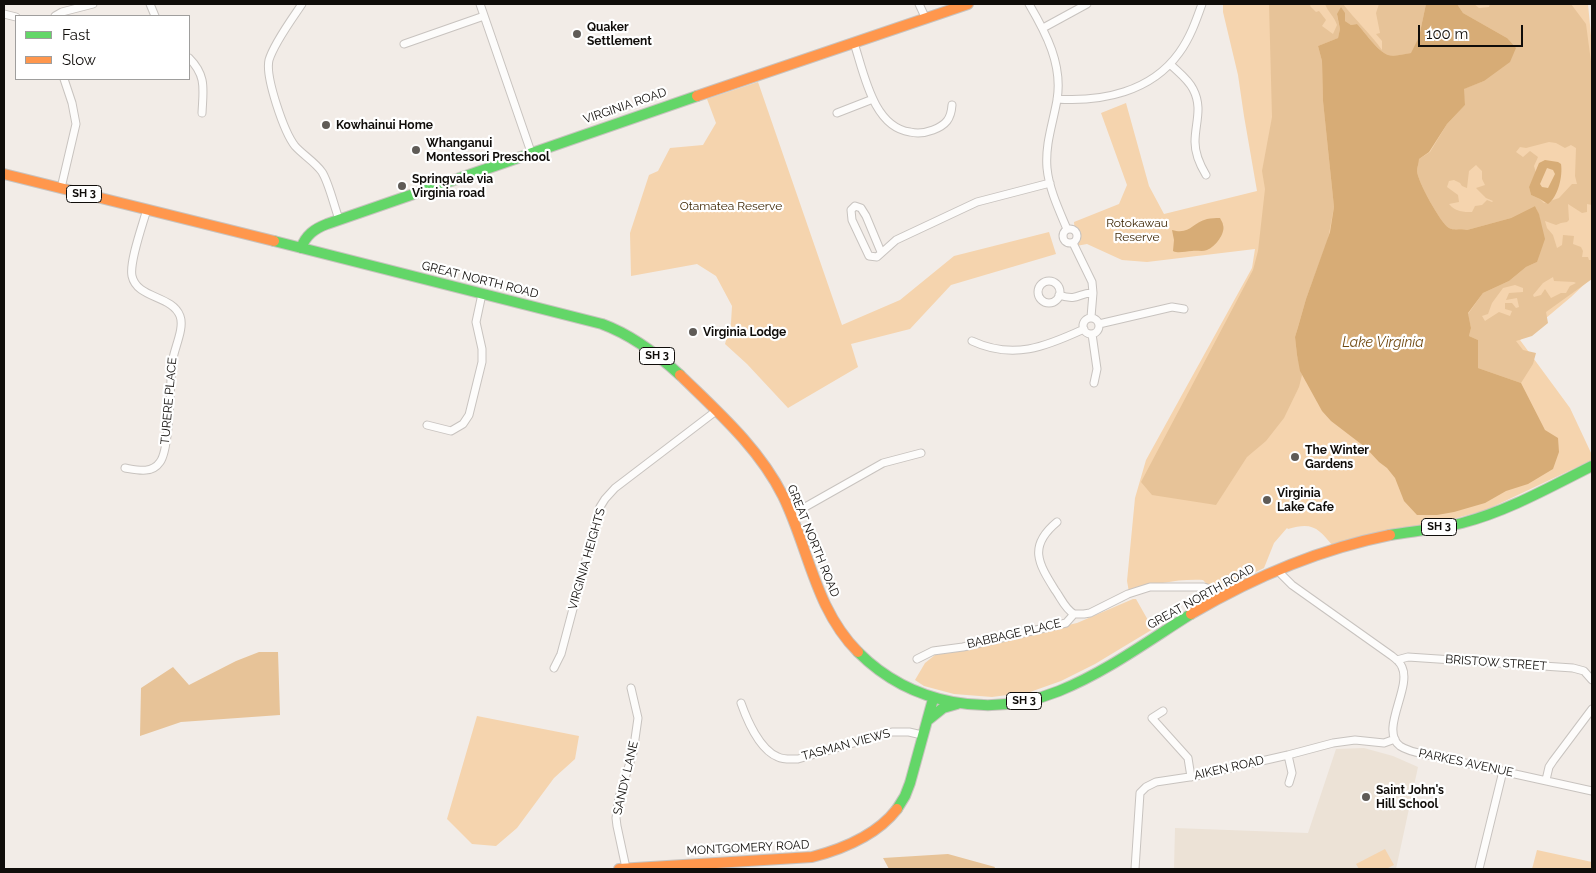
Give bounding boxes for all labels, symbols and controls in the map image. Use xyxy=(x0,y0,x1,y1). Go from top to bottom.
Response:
legend xyxy=(15,15,190,80)
scale bar xyxy=(1421,15,1526,47)
place label: Quaker Settlement xyxy=(587,20,652,48)
text: 100 m xyxy=(1426,25,1468,43)
text: Fast xyxy=(62,26,90,44)
marker: Quaker Settlement xyxy=(571,28,583,40)
text: Slow xyxy=(62,51,96,69)
street label: VIRGINIA ROAD xyxy=(581,85,669,127)
place label: Kowhainui Home xyxy=(336,118,433,132)
marker: Kowhainui Home xyxy=(320,119,332,131)
place label: Whanganui Montessori Preschool xyxy=(426,136,550,164)
marker: Whanganui Montessori Preschool xyxy=(410,144,422,156)
place label: Springvale via Virginia road xyxy=(412,172,493,200)
marker: Springvale via Virginia road xyxy=(396,180,408,192)
road number: SH 3 xyxy=(66,185,102,202)
park label: Otamatea Reserve xyxy=(680,199,782,213)
park label: Rotokawau Reserve xyxy=(1106,216,1168,244)
street label: GREAT NORTH ROAD xyxy=(420,259,540,301)
place label: Virginia Lodge xyxy=(703,325,786,339)
marker: Virginia Lodge xyxy=(687,326,699,338)
water label: Lake Virginia xyxy=(1342,335,1424,351)
road number: SH 3 xyxy=(640,348,674,364)
street label: TURERE PLACE xyxy=(158,357,180,445)
place label: The Winter Gardens xyxy=(1305,443,1369,471)
marker: The Winter Gardens xyxy=(1289,451,1301,463)
street label: GREAT NORTH ROAD xyxy=(784,483,842,599)
place label: Virginia Lake Cafe xyxy=(1277,486,1334,514)
marker: Virginia Lake Cafe xyxy=(1261,494,1273,506)
street label: VIRGINIA HEIGHTS xyxy=(566,506,608,612)
road number: SH 3 xyxy=(1422,518,1456,536)
street label: GREAT NORTH ROAD xyxy=(1145,562,1257,632)
street label: BABBAGE PLACE xyxy=(965,616,1063,652)
street label: BRISTOW STREET xyxy=(1445,652,1547,674)
road number: SH 3 xyxy=(1006,692,1042,709)
street label: TASMAN VIEWS xyxy=(800,726,892,764)
street label: SANDY LANE xyxy=(611,740,641,816)
street label: PARKES AVENUE xyxy=(1417,746,1515,780)
street label: AIKEN ROAD xyxy=(1192,753,1266,783)
place label: Saint John's Hill School xyxy=(1376,783,1444,811)
marker: Saint John's Hill School xyxy=(1360,791,1372,803)
street label: MONTGOMERY ROAD xyxy=(686,838,810,858)

